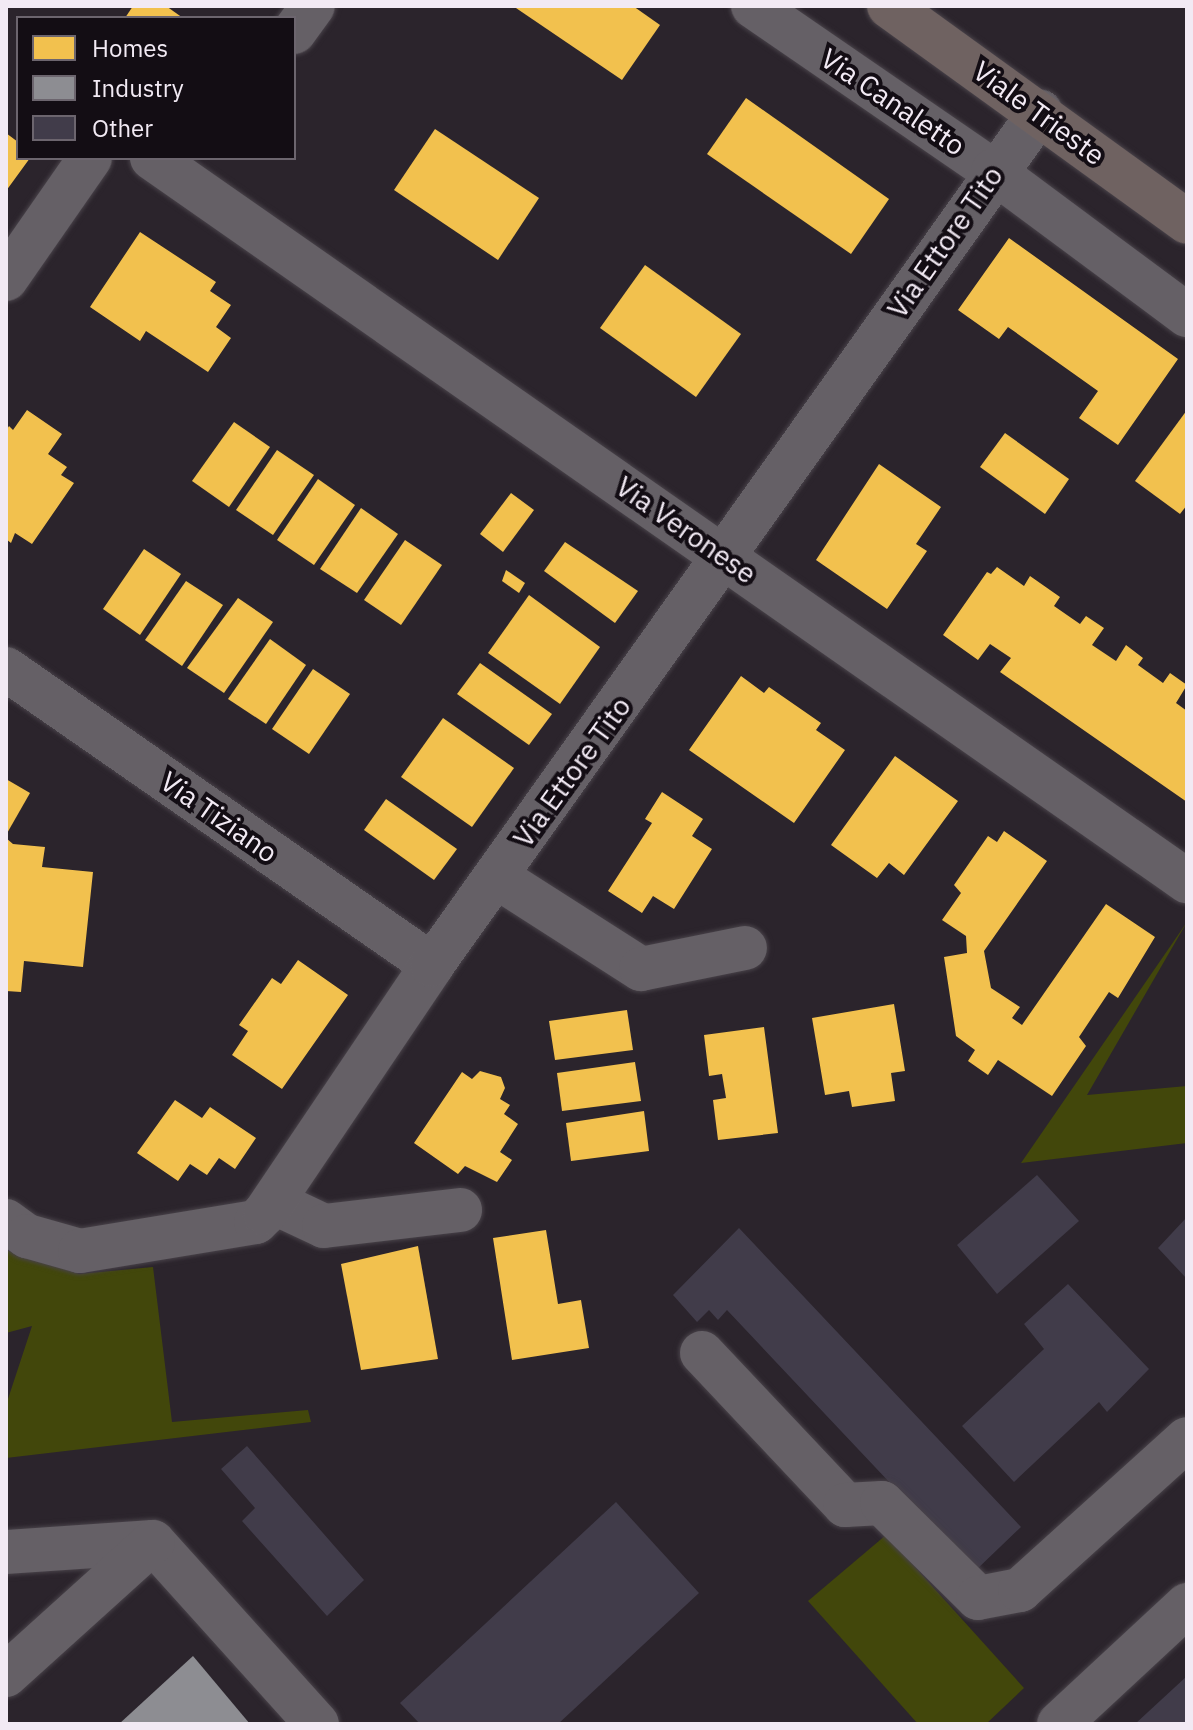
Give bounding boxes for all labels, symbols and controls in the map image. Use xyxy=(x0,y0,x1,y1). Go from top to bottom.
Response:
legend xyxy=(16,16,296,160)
text: Homes xyxy=(92,32,168,64)
street label: Via Canaletto xyxy=(814,41,972,163)
street label: Viale Trieste xyxy=(967,54,1111,172)
text: Industry xyxy=(92,72,184,104)
text: Other xyxy=(92,112,153,144)
street label: Via Ettore Tito xyxy=(880,160,1010,324)
street label: Via Veronese xyxy=(609,469,763,591)
street label: Via Ettore Tito xyxy=(506,690,638,854)
street label: Via Tiziano xyxy=(154,764,284,870)

